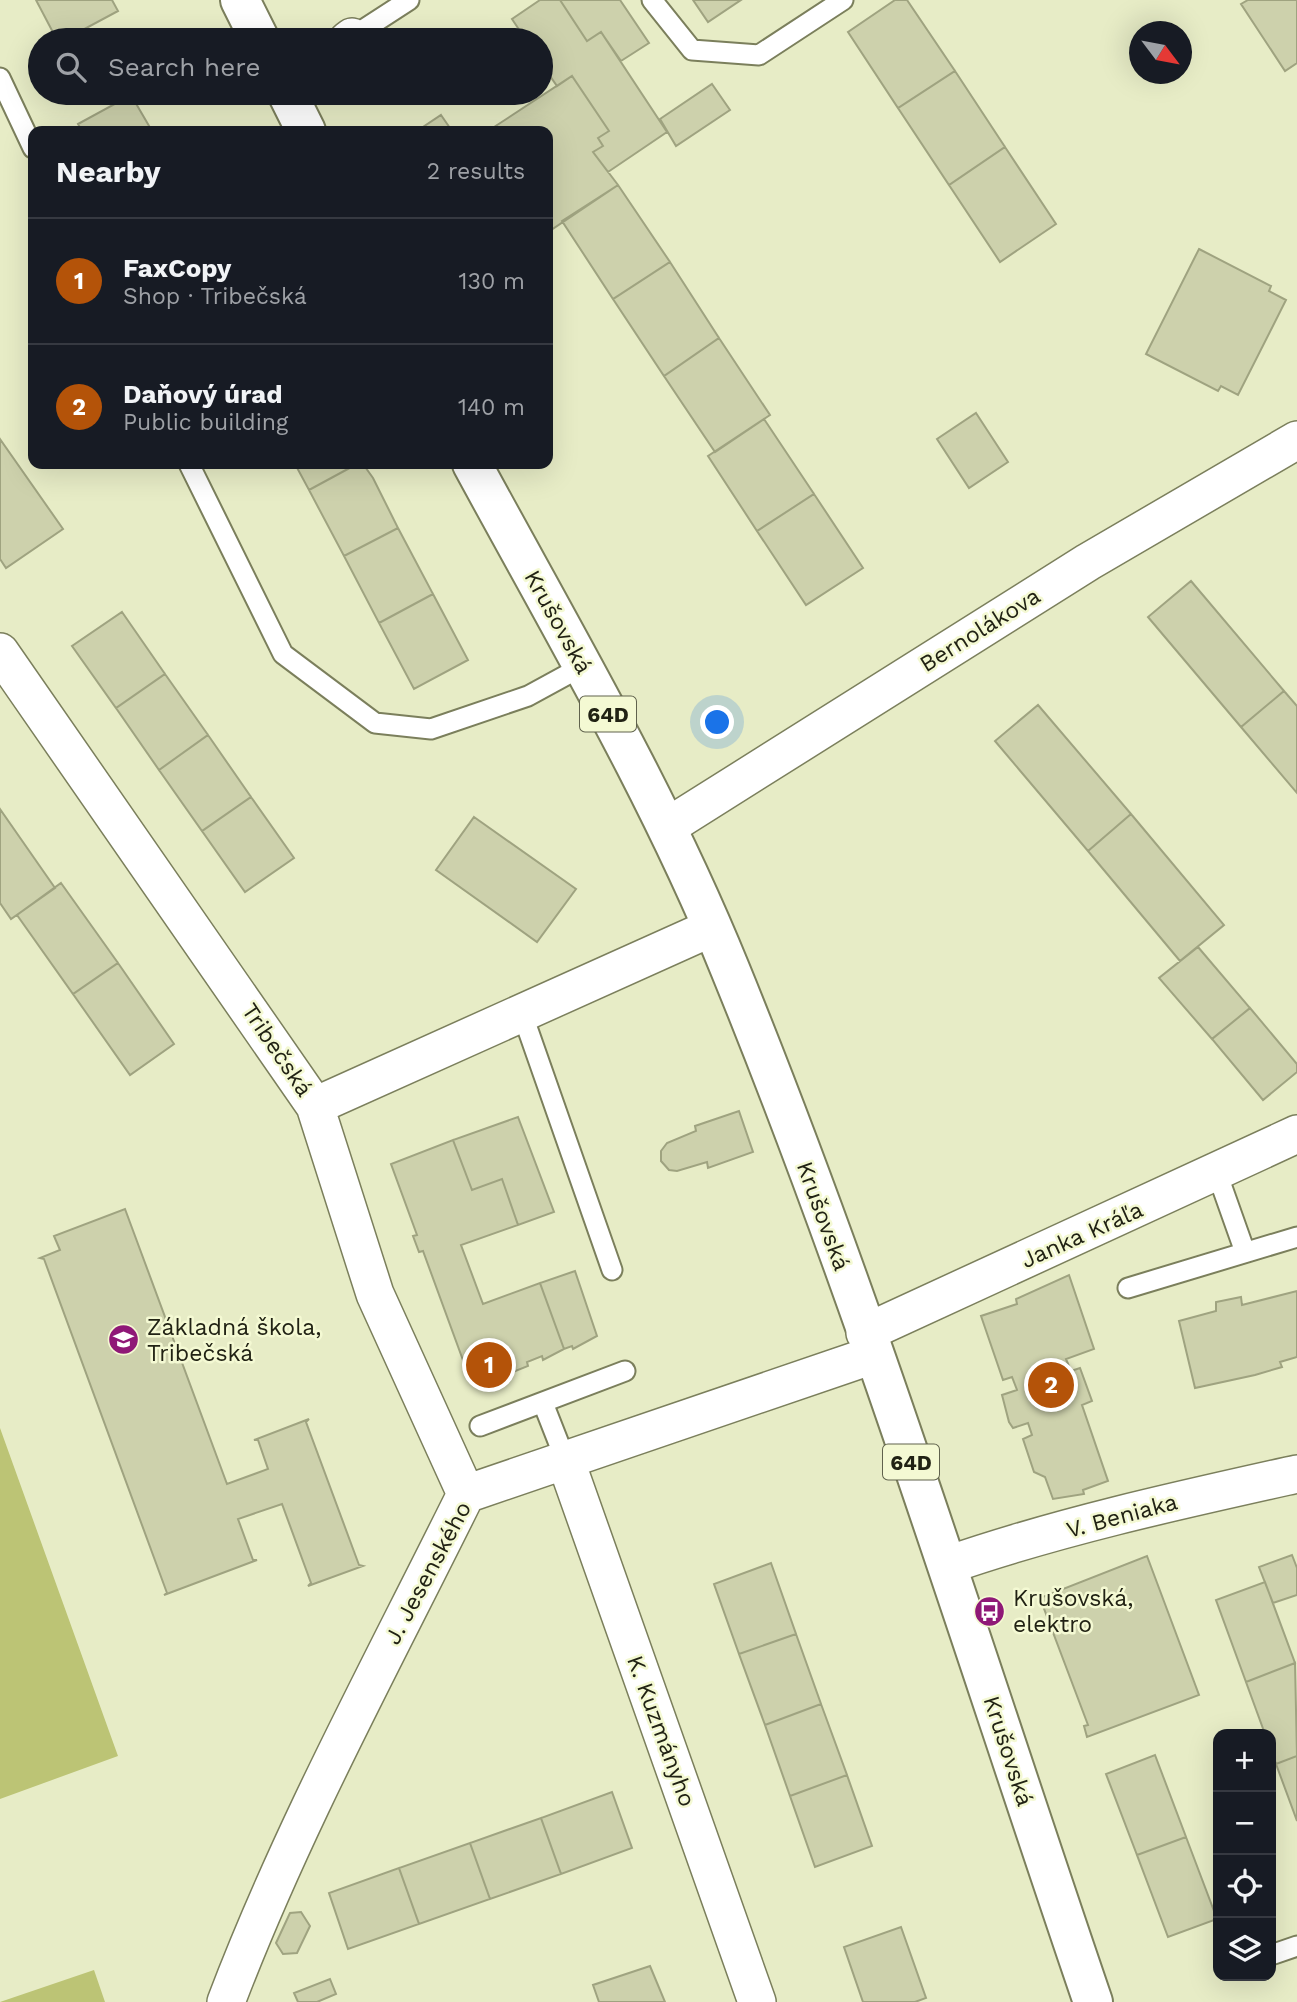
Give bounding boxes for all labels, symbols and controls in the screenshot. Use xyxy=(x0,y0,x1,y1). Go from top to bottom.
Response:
north arrow xyxy=(1129,21,1192,84)
search box xyxy=(28,28,553,105)
icon: search xyxy=(52,48,90,86)
text: Search here xyxy=(108,52,260,82)
text: Nearby xyxy=(56,154,161,189)
text: 2 results xyxy=(427,158,525,185)
text: FaxCopy xyxy=(123,253,231,283)
text: 1 xyxy=(74,268,84,295)
text: 130 m xyxy=(459,268,525,295)
text: Shop · Tribečská xyxy=(123,283,307,310)
text: Daňový úrad xyxy=(123,379,283,409)
text: 2 xyxy=(72,394,86,421)
text: 140 m xyxy=(458,394,525,421)
text: Public building xyxy=(123,409,288,436)
street label: Krušovská xyxy=(519,566,597,678)
street label: Bernolákova xyxy=(915,582,1045,678)
road number: 64D xyxy=(580,696,636,732)
your location xyxy=(700,705,734,739)
street label: Tribečská xyxy=(236,998,318,1102)
street label: Krušovská xyxy=(791,1158,855,1274)
street label: Janka Kráľa xyxy=(1017,1196,1147,1274)
place label: Základná škola, Tribečská xyxy=(147,1314,321,1367)
school or university icon: Základná škola, Tribečská xyxy=(107,1323,141,1357)
pin: 1 xyxy=(466,1339,512,1391)
pin: 2 xyxy=(1028,1359,1074,1411)
road number: 64D xyxy=(883,1444,939,1480)
street label: V. Beniaka xyxy=(1064,1488,1180,1544)
street label: J. Jesenského xyxy=(379,1497,477,1649)
place label: Krušovská, elektro xyxy=(1013,1585,1133,1638)
bus stop icon: Krušovská, elektro xyxy=(973,1594,1007,1628)
street label: K. Kuzmányho xyxy=(621,1652,701,1810)
street label: Krušovská xyxy=(978,1693,1038,1809)
map controls xyxy=(1213,1729,1276,1981)
button: + xyxy=(1213,1729,1276,1792)
button: − xyxy=(1213,1792,1276,1855)
button: locate xyxy=(1213,1855,1276,1918)
button: layers xyxy=(1213,1918,1276,1981)

